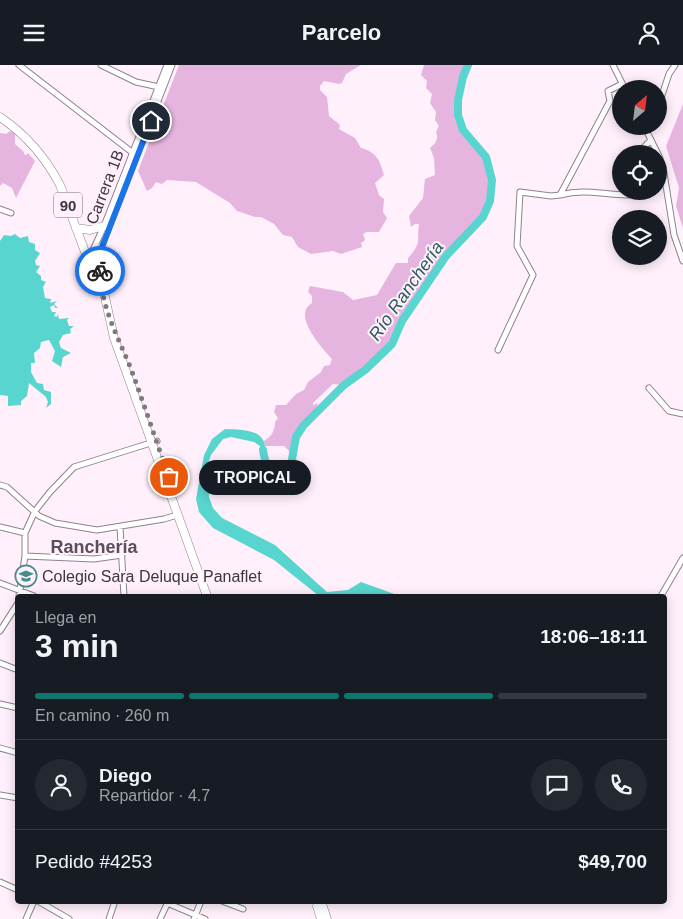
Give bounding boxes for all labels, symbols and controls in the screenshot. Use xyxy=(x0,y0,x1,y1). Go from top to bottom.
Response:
icon: menu xyxy=(20,19,48,47)
icon: person xyxy=(635,19,663,47)
text: Parcelo xyxy=(302,20,381,45)
north arrow xyxy=(612,80,668,135)
map controls xyxy=(612,80,667,265)
pin xyxy=(130,100,172,142)
icon: home xyxy=(137,107,165,135)
button: locate xyxy=(612,145,667,200)
street label: Carrera 1B xyxy=(83,147,127,227)
road number: 90 xyxy=(54,193,82,217)
button: layers xyxy=(612,210,667,265)
water label: Río Ranchería xyxy=(365,238,447,344)
courier xyxy=(75,246,125,296)
icon: bike xyxy=(86,257,114,285)
pin xyxy=(148,456,190,498)
callout: TROPICAL xyxy=(199,459,312,495)
icon: bag xyxy=(155,463,183,491)
text: TROPICAL xyxy=(214,469,296,486)
district label: Ranchería xyxy=(50,537,139,557)
school or university icon: Colegio Sara Deluque Panaflet xyxy=(14,564,38,588)
place label: Colegio Sara Deluque Panaflet xyxy=(42,568,262,585)
text: Llega en xyxy=(35,609,96,626)
text: 18:06–18:11 xyxy=(540,626,647,647)
text: 3 min xyxy=(35,628,119,664)
text: En camino · 260 m xyxy=(35,707,169,724)
button: person xyxy=(35,759,87,811)
button: chat xyxy=(531,759,583,811)
button: phone xyxy=(595,759,647,811)
text: Diego xyxy=(99,765,152,786)
text: Repartidor · 4.7 xyxy=(99,787,210,804)
text: Pedido #4253 xyxy=(35,851,152,872)
text: $49,700 xyxy=(578,851,647,872)

